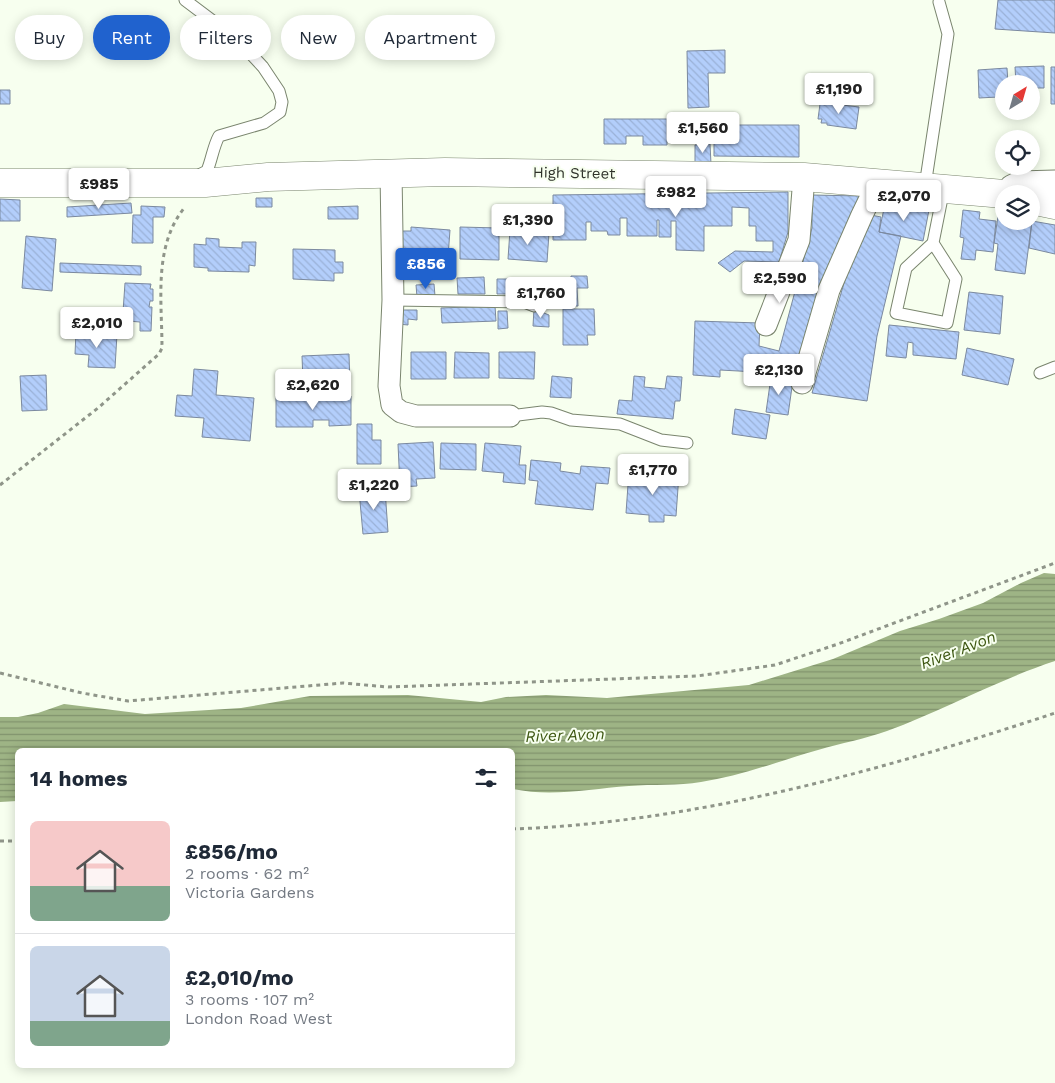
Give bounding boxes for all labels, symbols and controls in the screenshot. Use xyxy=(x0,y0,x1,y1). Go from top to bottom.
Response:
chip: Buy xyxy=(15,15,83,60)
chip: Rent xyxy=(93,15,170,60)
chip: Filters xyxy=(180,15,271,60)
chip: New xyxy=(281,15,355,60)
chip: Apartment xyxy=(365,15,495,60)
pin: £1,190 xyxy=(798,72,880,115)
north arrow xyxy=(995,75,1040,120)
map controls xyxy=(995,75,1040,230)
text: £1,190 xyxy=(816,79,862,98)
pin: £1,560 xyxy=(662,112,744,154)
text: £1,560 xyxy=(678,118,728,137)
button: locate xyxy=(995,130,1040,175)
street label: High Street xyxy=(533,163,616,183)
pin: £985 xyxy=(69,168,129,210)
text: £985 xyxy=(79,174,119,193)
pin: £982 xyxy=(646,176,706,218)
pin: £2,070 xyxy=(863,180,945,222)
text: £982 xyxy=(656,182,696,201)
button: layers xyxy=(995,185,1040,230)
text: £2,070 xyxy=(877,186,931,205)
pin: £1,390 xyxy=(487,204,569,246)
text: £1,390 xyxy=(502,210,554,229)
pin: £856 xyxy=(396,248,456,290)
text: £856 xyxy=(406,254,446,273)
pin: £2,590 xyxy=(739,262,821,304)
text: £2,590 xyxy=(753,268,807,287)
pin: £1,760 xyxy=(500,276,582,319)
text: £1,760 xyxy=(516,283,566,302)
pin: £2,010 xyxy=(56,306,138,349)
text: £2,010 xyxy=(71,313,123,332)
pin: £2,130 xyxy=(738,354,820,396)
text: £2,130 xyxy=(754,360,804,379)
pin: £2,620 xyxy=(272,368,354,411)
text: £2,620 xyxy=(286,375,340,394)
pin: £1,770 xyxy=(612,454,694,496)
text: £1,770 xyxy=(628,460,678,479)
pin: £1,220 xyxy=(333,468,415,511)
text: £1,220 xyxy=(349,475,399,494)
water label: River Avon xyxy=(918,627,998,673)
water label: River Avon xyxy=(525,724,605,746)
icon: filters xyxy=(472,764,500,792)
text: 14 homes xyxy=(30,766,127,791)
text: £856/mo xyxy=(185,839,278,864)
icon: home xyxy=(70,841,130,901)
text: 2 rooms · 62 m² xyxy=(185,864,309,883)
text: Victoria Gardens xyxy=(185,883,314,902)
text: £2,010/mo xyxy=(185,965,294,990)
icon: home xyxy=(70,966,130,1026)
text: 3 rooms · 107 m² xyxy=(185,990,314,1009)
text: London Road West xyxy=(185,1009,332,1028)

